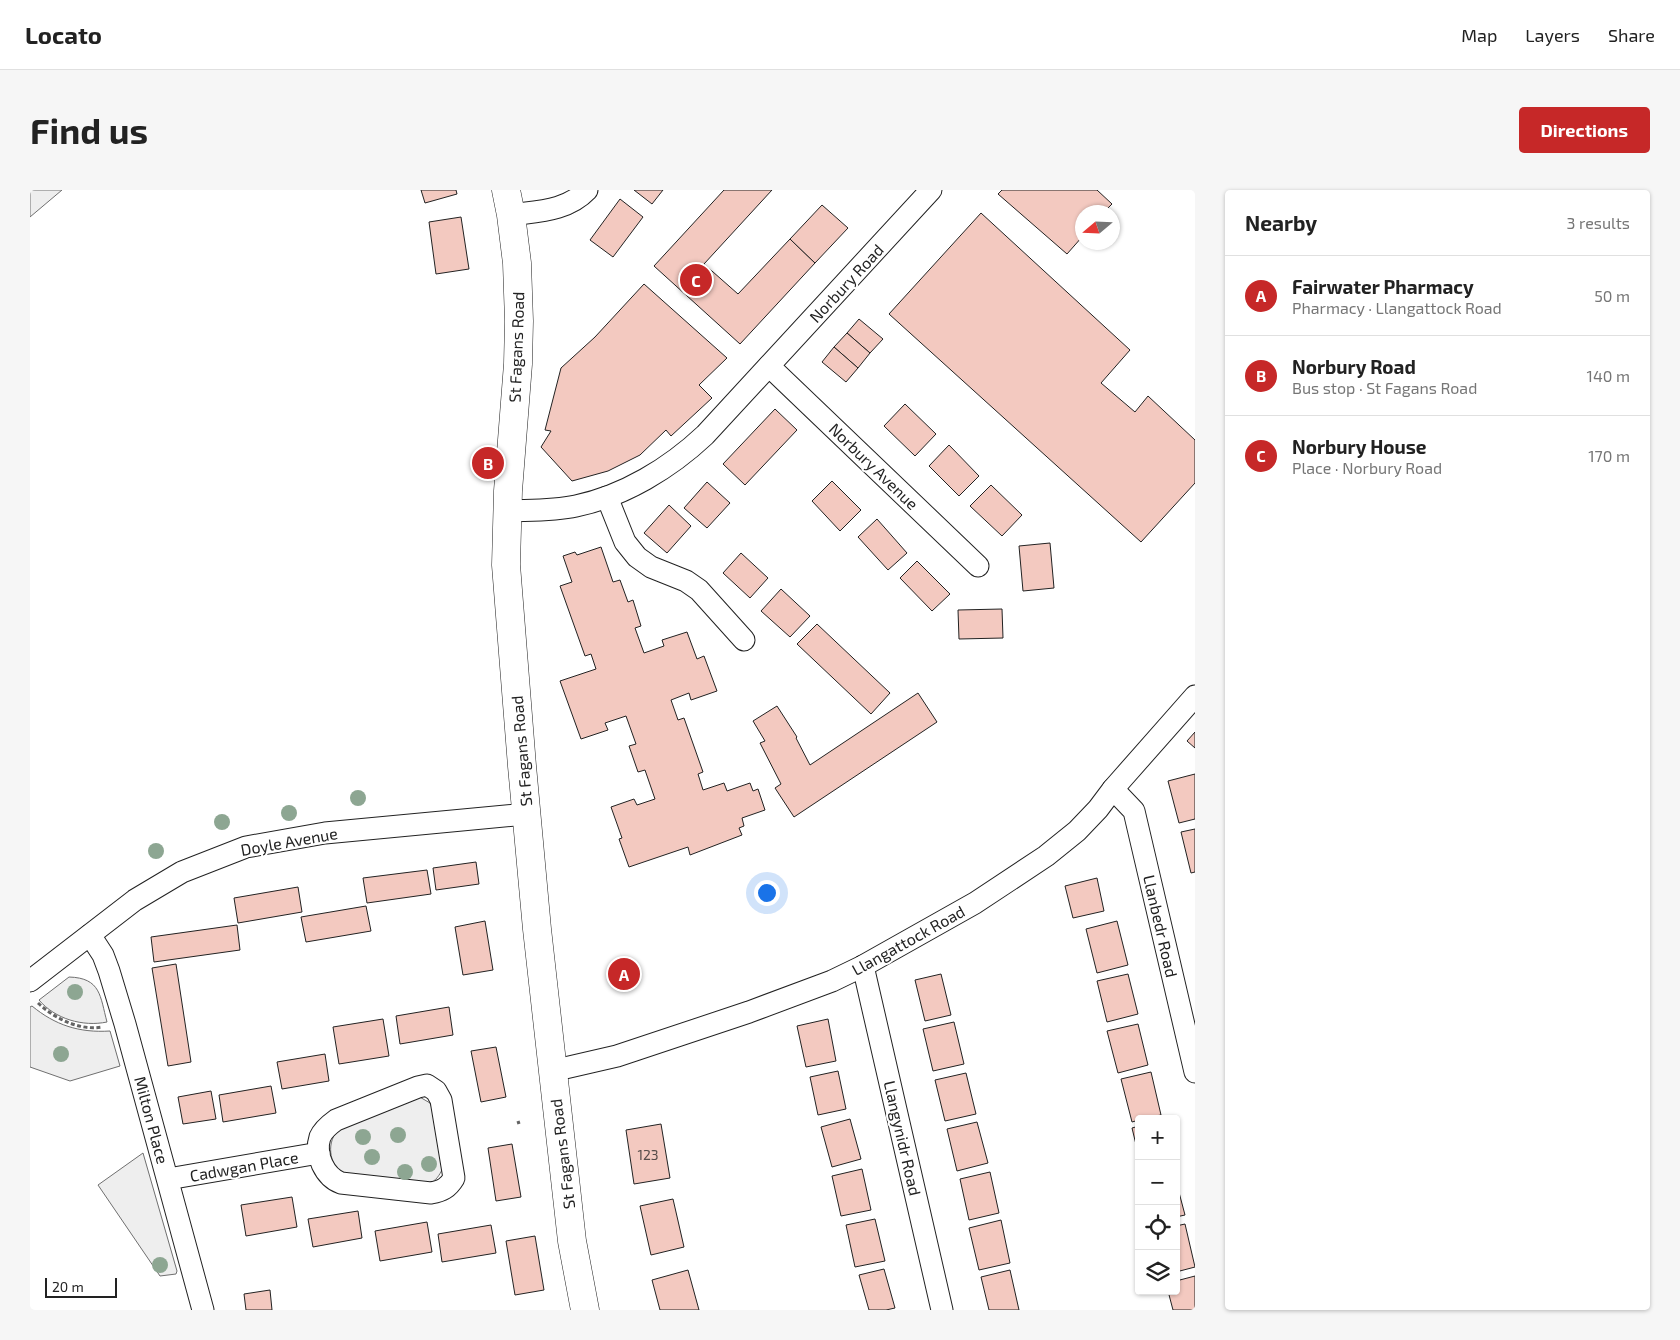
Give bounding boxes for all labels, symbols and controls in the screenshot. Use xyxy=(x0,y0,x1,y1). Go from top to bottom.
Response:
text: Locato xyxy=(25,20,102,49)
text: Map xyxy=(1461,24,1497,46)
text: Layers xyxy=(1525,24,1580,46)
text: Share xyxy=(1608,24,1655,46)
button: Directions xyxy=(1519,107,1650,153)
text: Find us xyxy=(30,109,148,151)
north arrow xyxy=(1075,205,1120,250)
text: Nearby xyxy=(1245,210,1317,235)
text: 3 results xyxy=(1567,213,1630,232)
street label: Norbury Road xyxy=(805,240,887,326)
pin: C xyxy=(680,261,712,299)
text: Fairwater Pharmacy xyxy=(1292,275,1474,298)
text: A xyxy=(1256,286,1266,305)
text: 50 m xyxy=(1594,286,1630,305)
street label: St Fagans Road xyxy=(505,291,527,403)
text: Pharmacy · Llangattock Road xyxy=(1292,298,1502,317)
text: Norbury Road xyxy=(1292,355,1416,378)
text: B xyxy=(1256,366,1266,385)
text: 140 m xyxy=(1587,366,1630,385)
text: Bus stop · St Fagans Road xyxy=(1292,378,1477,397)
street label: Norbury Avenue xyxy=(826,419,922,513)
text: Norbury House xyxy=(1292,435,1427,458)
pin: B xyxy=(472,444,504,482)
text: C xyxy=(1256,446,1266,465)
text: 170 m xyxy=(1588,446,1630,465)
text: Place · Norbury Road xyxy=(1292,458,1442,477)
street label: St Fagans Road xyxy=(507,695,535,807)
street label: Doyle Avenue xyxy=(239,823,339,859)
street label: Llanbedr Road xyxy=(1140,873,1182,979)
your location xyxy=(754,880,780,906)
street label: Llangattock Road xyxy=(848,901,968,979)
pin: A xyxy=(608,955,640,993)
street label: Milton Place xyxy=(131,1074,173,1166)
street label: Llangynidr Road xyxy=(881,1079,925,1197)
street label: St Fagans Road xyxy=(546,1098,578,1210)
map controls xyxy=(1135,1115,1180,1295)
button: + xyxy=(1135,1115,1180,1160)
house number: 123 xyxy=(637,1146,659,1163)
street label: Cadwgan Place xyxy=(188,1147,300,1185)
button: − xyxy=(1135,1160,1180,1205)
button: locate xyxy=(1135,1205,1180,1250)
button: layers xyxy=(1135,1250,1180,1295)
scale bar xyxy=(45,1275,118,1298)
text: 20 m xyxy=(52,1278,84,1295)

